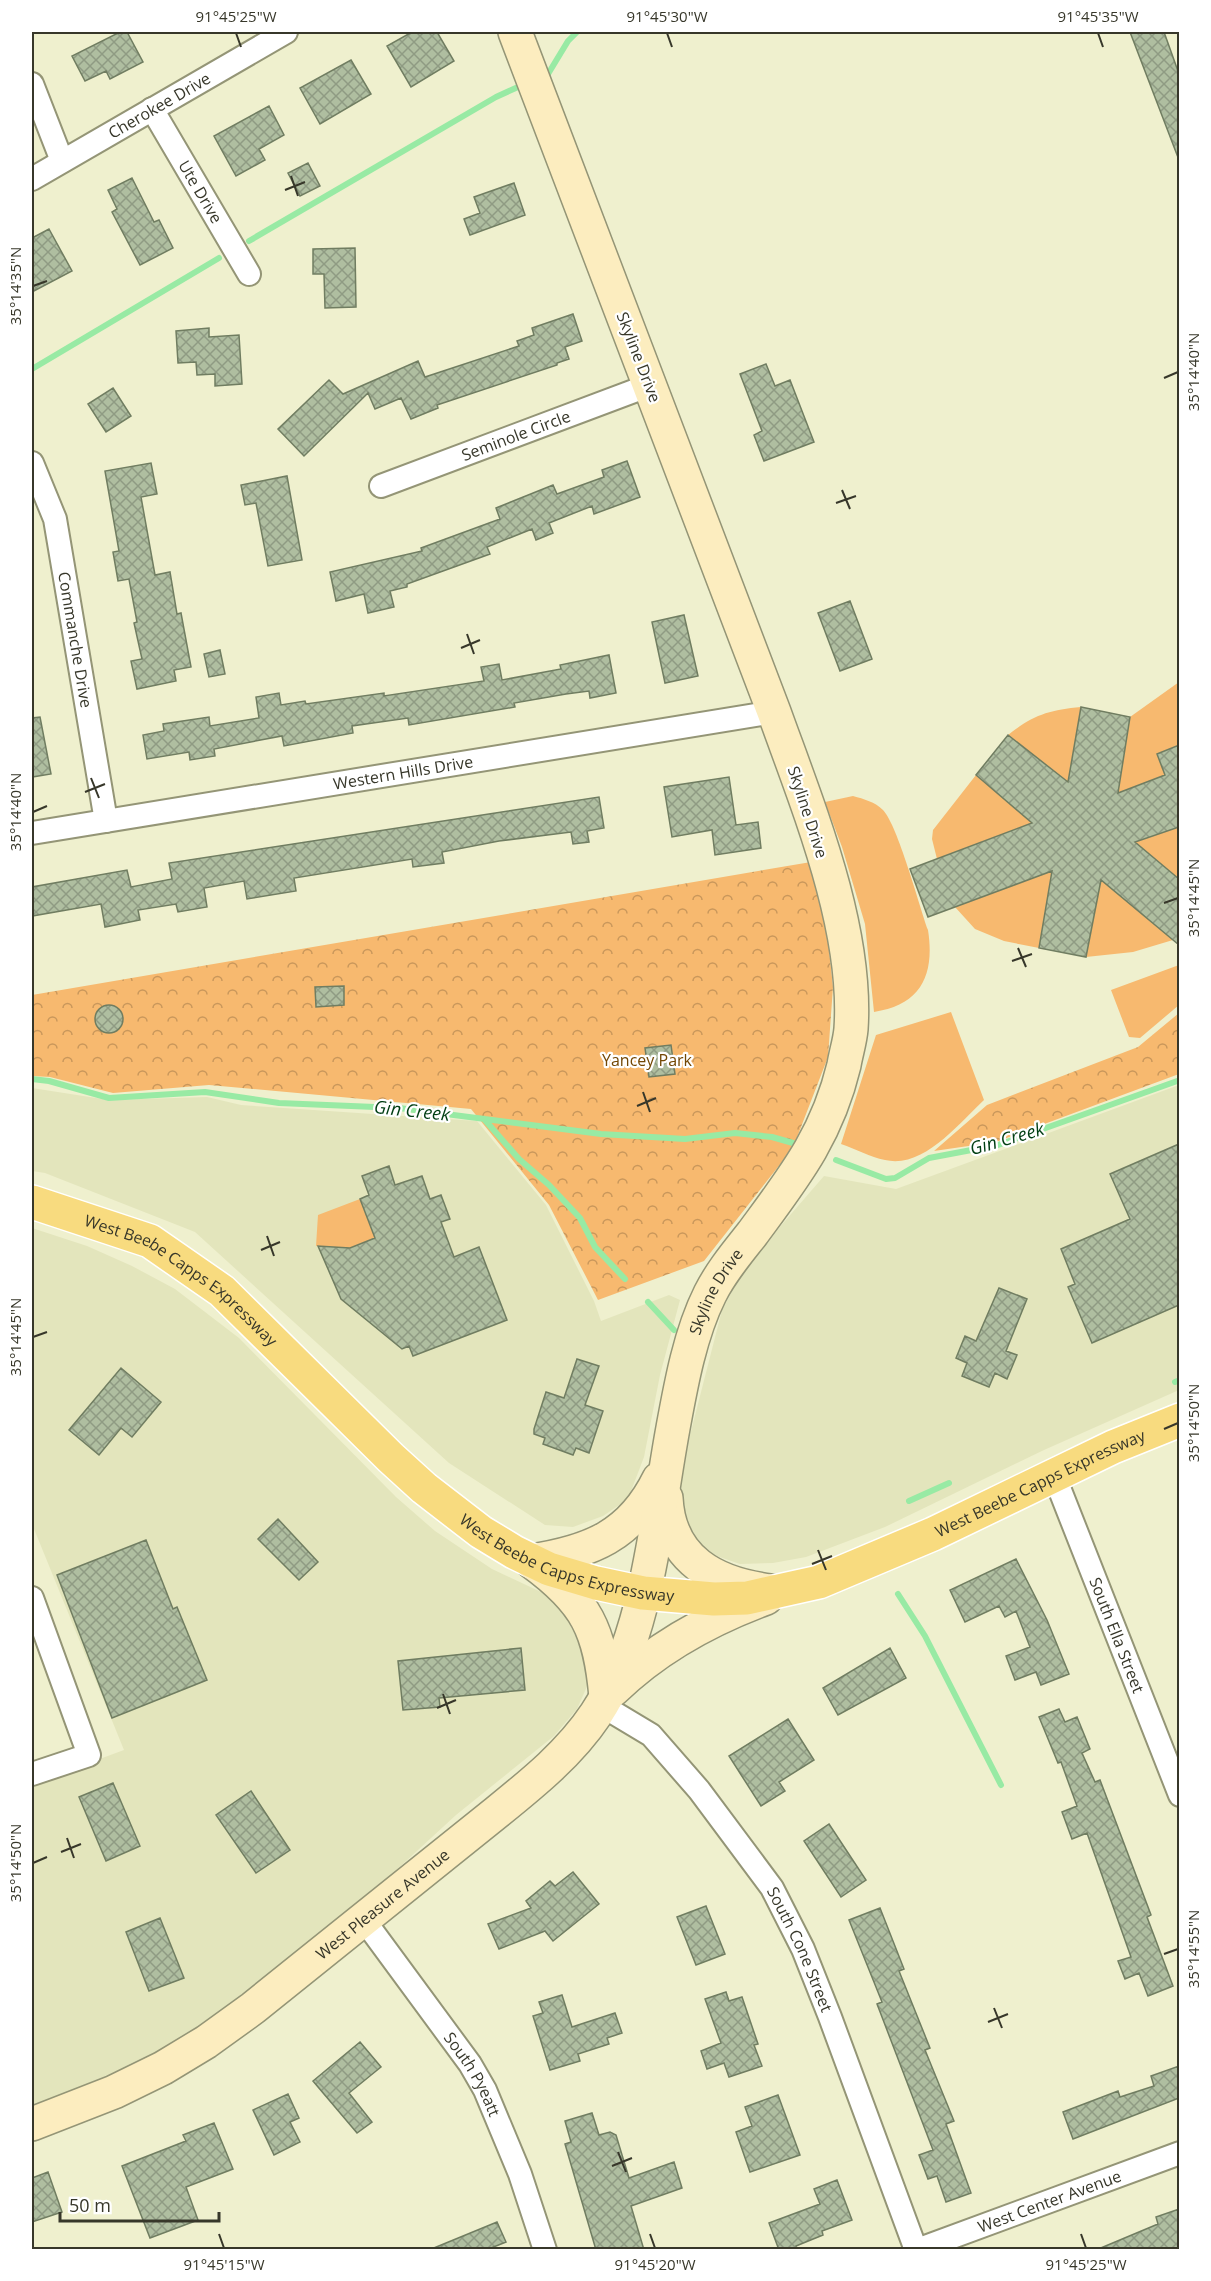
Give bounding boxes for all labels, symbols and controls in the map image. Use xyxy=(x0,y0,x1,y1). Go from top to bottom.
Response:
text: 91°45'25"W xyxy=(196,6,277,26)
text: 91°45'30"W xyxy=(627,6,708,26)
text: 91°45'35"W xyxy=(1058,6,1139,26)
street label: Cherokee Drive xyxy=(104,67,214,144)
street label: Ute Drive xyxy=(174,156,228,227)
text: 35°14'35"N xyxy=(5,247,25,325)
street label: Skyline Drive xyxy=(612,309,666,405)
text: 35°14'40"N xyxy=(1183,333,1203,411)
street label: Seminole Circle xyxy=(458,405,573,466)
street label: Commanche Drive xyxy=(53,570,98,710)
street label: Western Hills Drive xyxy=(332,750,475,795)
street label: Skyline Drive xyxy=(783,763,833,861)
text: 35°14'40"N xyxy=(5,773,25,851)
text: 35°14'45"N xyxy=(1183,859,1203,937)
park label: Yancey Park xyxy=(602,1049,693,1071)
water label: Gin Creek xyxy=(373,1094,452,1126)
water label: Gin Creek xyxy=(967,1116,1048,1160)
street label: West Beebe Capps Expressway xyxy=(82,1209,283,1352)
street label: Skyline Drive xyxy=(684,1244,748,1338)
text: 35°14'45"N xyxy=(5,1298,25,1376)
text: 35°14'50"N xyxy=(1183,1384,1203,1462)
street label: West Beebe Capps Expressway xyxy=(931,1424,1149,1542)
street label: West Beebe Capps Expressway xyxy=(455,1509,676,1607)
street label: South Ella Street xyxy=(1084,1574,1150,1696)
text: 35°14'50"N xyxy=(5,1824,25,1902)
street label: West Pleasure Avenue xyxy=(311,1843,454,1964)
street label: South Cone Street xyxy=(762,1883,838,2015)
text: 35°14'55"N xyxy=(1183,1910,1203,1988)
street label: South Pyeatt xyxy=(439,2028,506,2120)
street label: West Center Avenue xyxy=(975,2165,1124,2238)
scale bar xyxy=(60,2185,219,2223)
text: 50 m xyxy=(69,2193,111,2217)
text: 91°45'15"W xyxy=(184,2254,265,2274)
text: 91°45'20"W xyxy=(615,2254,696,2274)
text: 91°45'25"W xyxy=(1046,2254,1127,2274)

